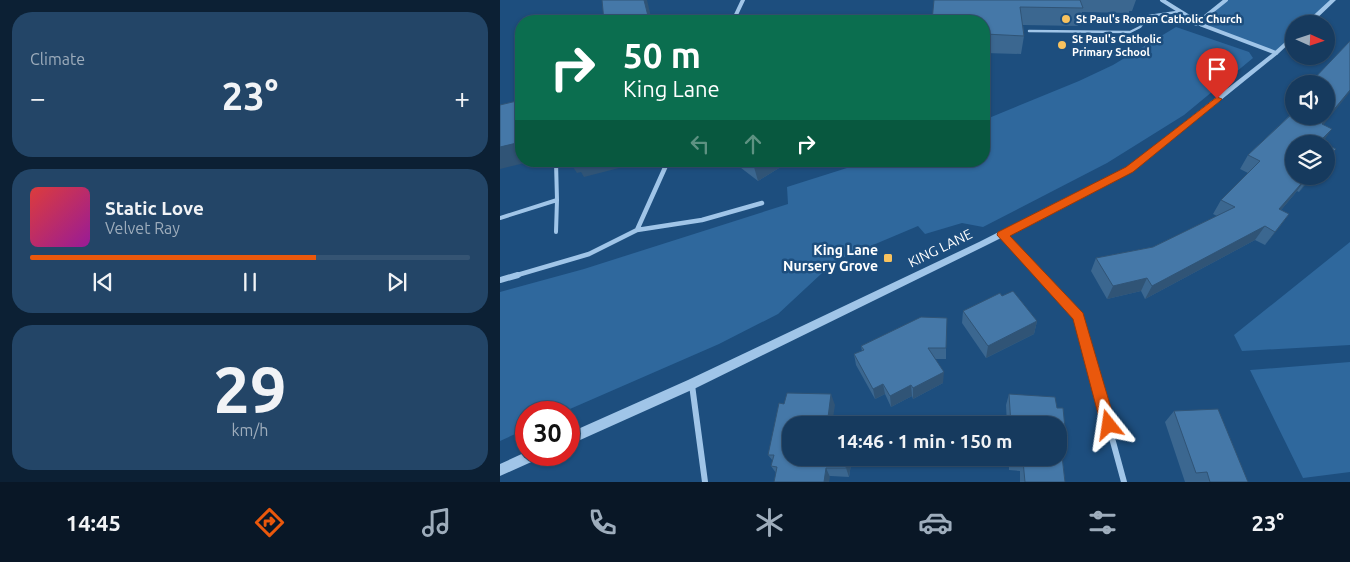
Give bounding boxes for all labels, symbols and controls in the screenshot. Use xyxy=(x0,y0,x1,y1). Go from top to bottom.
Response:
marker: St Paul's Roman Catholic Church xyxy=(1060,13,1072,25)
place label: St Paul's Roman Catholic Church xyxy=(1076,13,1242,25)
north arrow xyxy=(1285,15,1335,65)
map controls xyxy=(1285,15,1335,185)
place label: St Paul's Catholic Primary School xyxy=(1072,33,1162,58)
icon: right xyxy=(540,35,605,100)
text: 50 m xyxy=(623,35,701,75)
marker: St Paul's Catholic Primary School xyxy=(1056,39,1068,51)
pin xyxy=(1196,48,1238,99)
text: Climate xyxy=(30,50,85,68)
icon: arrive xyxy=(1203,55,1231,83)
text: 23° xyxy=(222,75,278,117)
button: sound xyxy=(1285,75,1335,125)
text: King Lane xyxy=(623,76,720,101)
text: − xyxy=(30,82,46,113)
text: + xyxy=(454,82,470,113)
icon: left xyxy=(686,130,714,158)
icon: ahead xyxy=(739,130,767,158)
icon: right xyxy=(792,130,820,158)
button: layers xyxy=(1285,135,1335,185)
text: Static Love xyxy=(105,197,204,219)
text: Velvet Ray xyxy=(105,219,180,237)
street label: KING LANE xyxy=(905,226,975,270)
place label: King Lane Nursery Grove xyxy=(783,242,878,274)
marker: King Lane Nursery Grove xyxy=(882,252,894,264)
icon: previous xyxy=(89,268,117,296)
icon: pause xyxy=(236,268,264,296)
icon: next xyxy=(383,268,411,296)
text: 29 xyxy=(213,352,287,425)
position arrow xyxy=(1082,398,1134,450)
speed limit sign: 30 xyxy=(515,401,580,466)
text: km/h xyxy=(232,421,268,439)
text: 14:46 · 1 min · 150 m xyxy=(837,430,1012,452)
icon: directions xyxy=(252,505,287,540)
icon: music xyxy=(419,505,454,540)
icon: phone xyxy=(585,505,620,540)
icon: climate xyxy=(752,505,787,540)
icon: car xyxy=(918,505,953,540)
icon: filters xyxy=(1085,505,1120,540)
text: 14:45 xyxy=(66,510,121,535)
text: 23° xyxy=(1252,510,1284,535)

